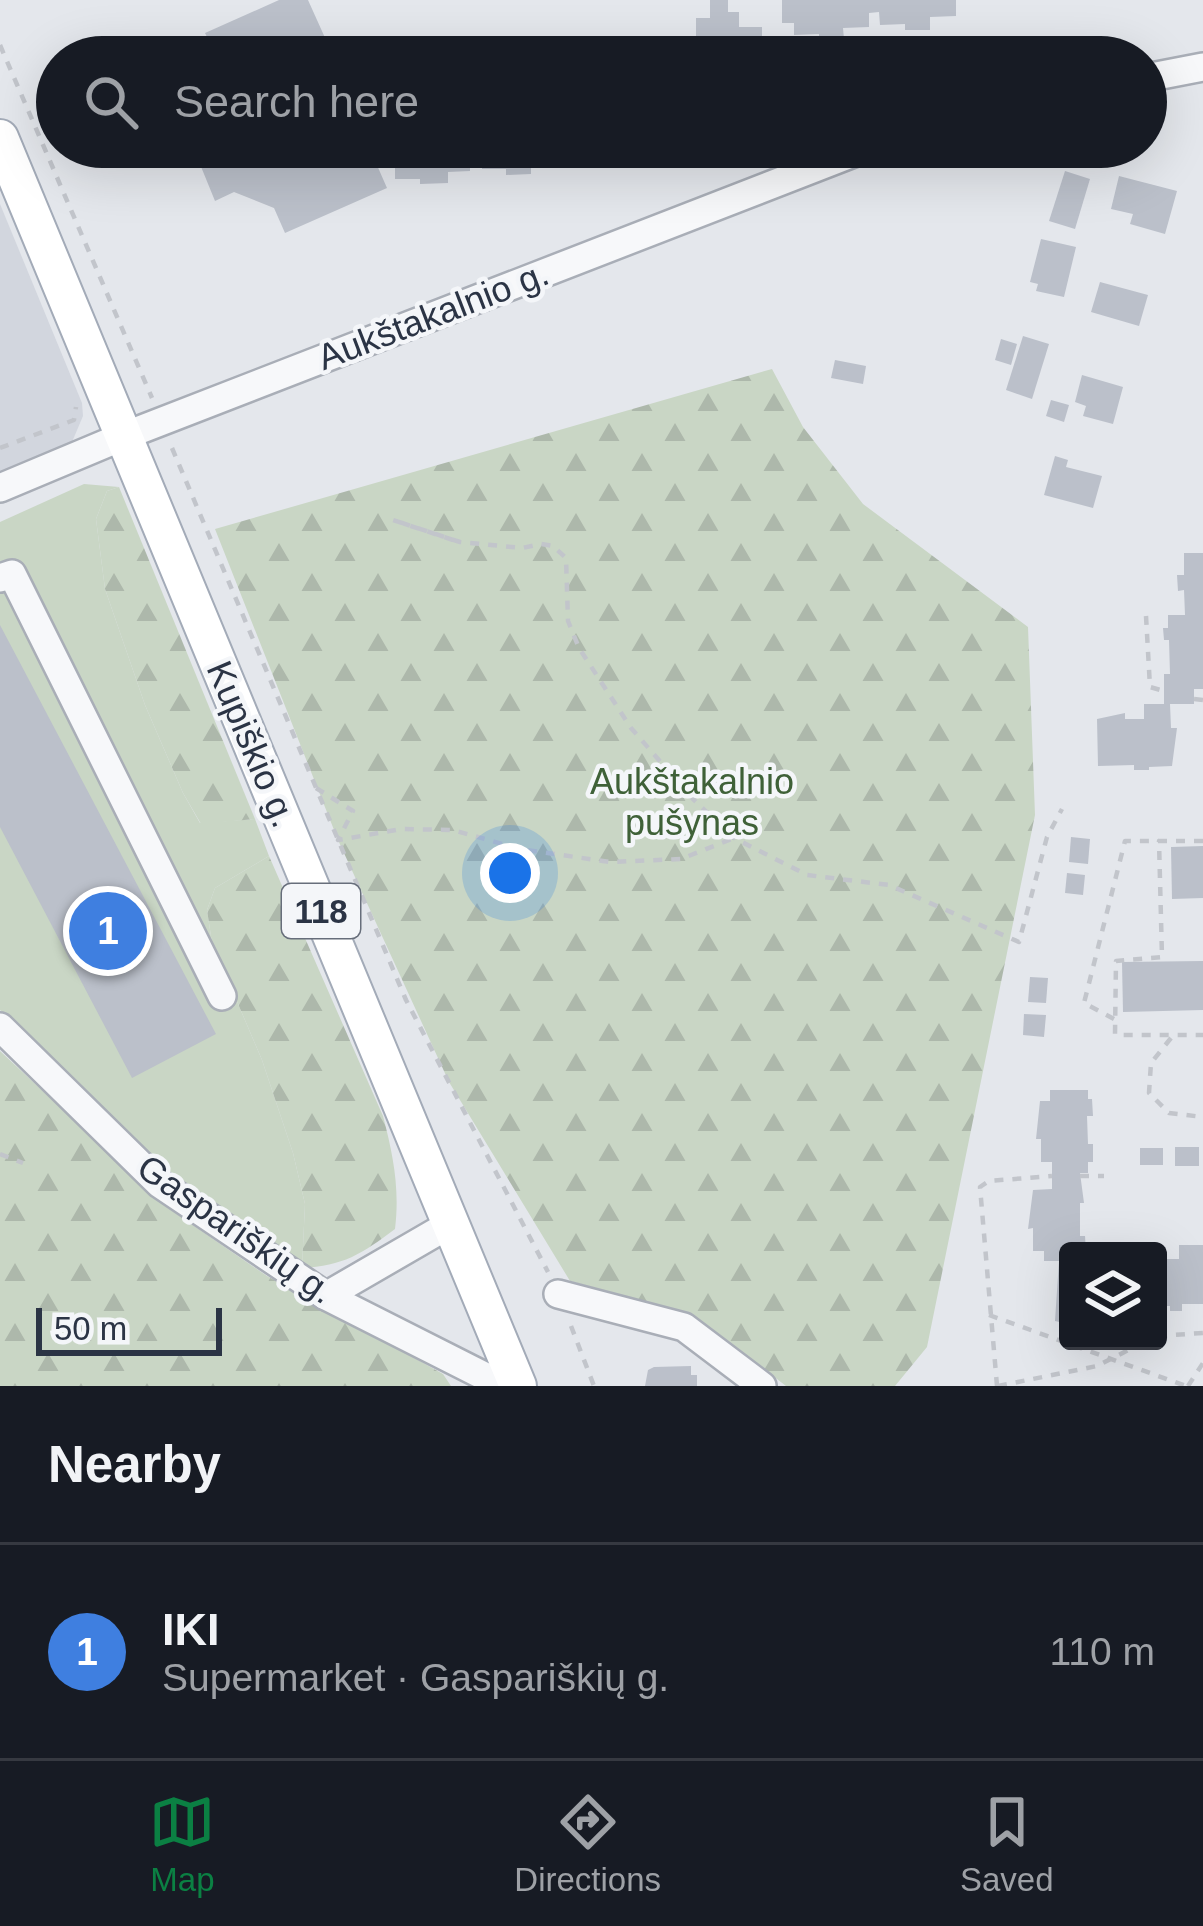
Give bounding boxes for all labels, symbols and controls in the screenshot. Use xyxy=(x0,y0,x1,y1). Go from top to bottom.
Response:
search box xyxy=(36,36,1167,168)
icon: search xyxy=(78,69,144,135)
text: Search here xyxy=(174,76,419,127)
street label: Aukštakalnio g. xyxy=(312,252,554,378)
street label: Kupiškio g. xyxy=(199,655,305,833)
park label: Aukštakalnio pušynas xyxy=(590,761,794,843)
your location xyxy=(480,843,540,903)
road number: 118 xyxy=(282,884,360,938)
pin: 1 xyxy=(69,886,147,976)
street label: Gaspariškių g. xyxy=(130,1146,342,1312)
map controls xyxy=(1059,1242,1167,1350)
button: layers xyxy=(1059,1242,1167,1350)
scale bar xyxy=(36,1302,222,1355)
text: 50 m xyxy=(54,1310,127,1347)
text: Nearby xyxy=(48,1436,221,1493)
text: IKI xyxy=(162,1604,220,1655)
text: 1 xyxy=(76,1630,98,1673)
text: 110 m xyxy=(1050,1630,1155,1673)
text: Supermarket · Gaspariškių g. xyxy=(162,1656,669,1699)
tab: Map xyxy=(149,1789,215,1899)
tab: Directions xyxy=(514,1789,661,1899)
tab: Saved xyxy=(960,1789,1054,1899)

